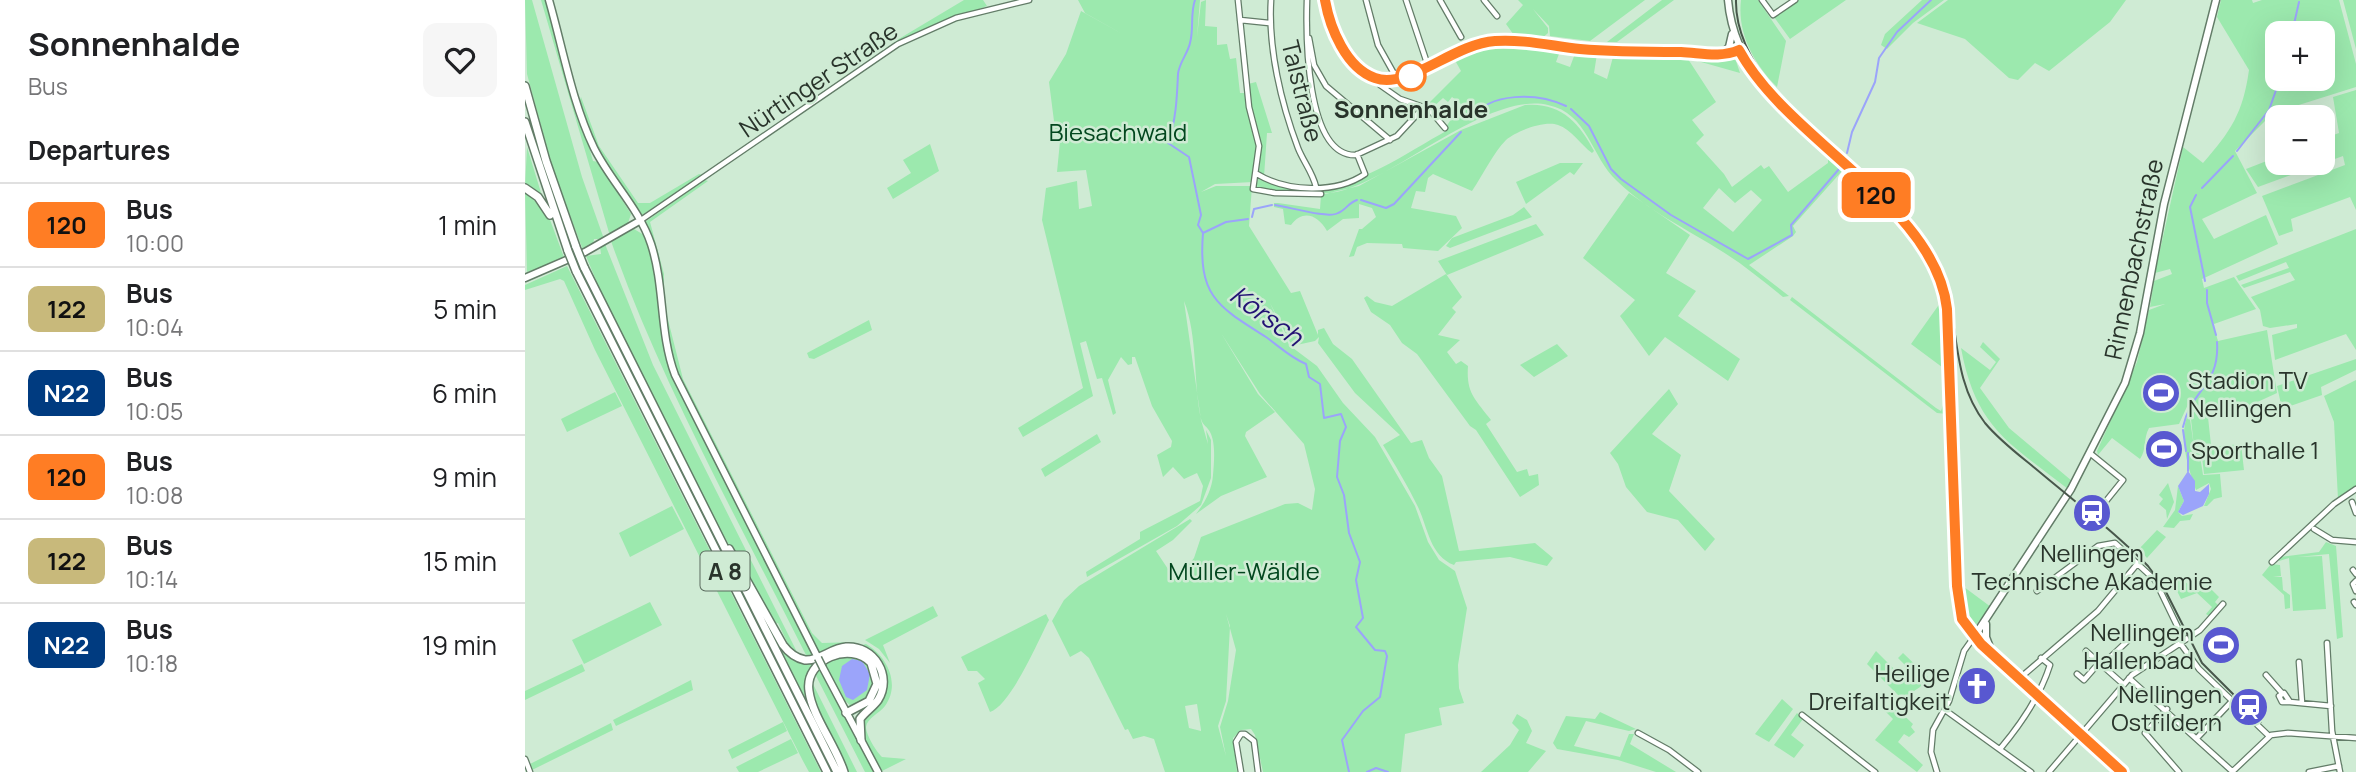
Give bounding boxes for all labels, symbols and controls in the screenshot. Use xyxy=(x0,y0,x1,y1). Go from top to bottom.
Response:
street label: Nürtinger Straße xyxy=(732,14,904,144)
text: Sonnenhalde xyxy=(28,21,240,66)
map controls xyxy=(2265,21,2335,175)
button: + xyxy=(2265,21,2335,91)
button: heart xyxy=(423,23,497,97)
street label: Talstraße xyxy=(1274,37,1332,145)
marker: Sonnenhalde xyxy=(1396,61,1426,91)
text: Bus xyxy=(28,70,68,102)
place label: Sonnenhalde xyxy=(1334,92,1488,125)
button: − xyxy=(2265,105,2335,175)
park label: Biesachwald xyxy=(1049,115,1187,148)
text: Departures xyxy=(28,132,170,168)
street label: Rinnenbachstraße xyxy=(2096,156,2170,362)
line badge: 120 xyxy=(1836,172,1916,218)
text: 120 xyxy=(1856,178,1896,211)
text: Bus xyxy=(126,191,173,227)
text: 1 min xyxy=(438,207,497,243)
text: 120 xyxy=(46,208,87,241)
text: 10:00 xyxy=(126,227,184,259)
text: Bus xyxy=(126,275,173,311)
water label: Körsch xyxy=(1223,276,1312,355)
text: 5 min xyxy=(433,291,497,327)
text: 122 xyxy=(47,292,86,325)
text: 10:04 xyxy=(126,311,183,343)
text: Bus xyxy=(126,359,173,395)
place label: Stadion TV Nellingen xyxy=(2188,363,2308,424)
sports icon: Stadion TV Nellingen xyxy=(2140,372,2182,414)
text: 6 min xyxy=(432,375,497,411)
text: N22 xyxy=(44,376,89,409)
text: 10:05 xyxy=(126,395,183,427)
sports icon: Sporthalle 1 xyxy=(2143,428,2185,470)
place label: Sporthalle 1 xyxy=(2191,433,2319,466)
text: Bus xyxy=(126,443,173,479)
text: 9 min xyxy=(432,459,497,495)
text: 120 xyxy=(46,460,87,493)
text: 10:08 xyxy=(126,479,183,511)
station icon: Nellingen Technische Akademie xyxy=(2071,492,2113,534)
text: Bus xyxy=(126,527,173,563)
place label: Nellingen Technische Akademie xyxy=(1971,536,2213,597)
text: 15 min xyxy=(423,543,497,579)
text: 122 xyxy=(47,544,86,577)
road number: A 8 xyxy=(701,552,749,590)
park label: Müller-Wäldle xyxy=(1168,554,1320,587)
text: 10:14 xyxy=(126,563,178,595)
text: Bus xyxy=(126,611,173,647)
place label: Nellingen Hallenbad xyxy=(2083,615,2194,676)
sports icon: Nellingen Hallenbad xyxy=(2200,624,2242,666)
text: 19 min xyxy=(422,627,497,663)
text: N22 xyxy=(44,628,89,661)
text: 10:18 xyxy=(126,647,178,679)
place label: Heilige Dreifaltigkeit xyxy=(1808,656,1950,717)
church icon: Heilige Dreifaltigkeit xyxy=(1956,665,1998,707)
place label: Nellingen Ostfildern xyxy=(2111,677,2222,738)
station icon: Nellingen Ostfildern xyxy=(2228,686,2270,728)

